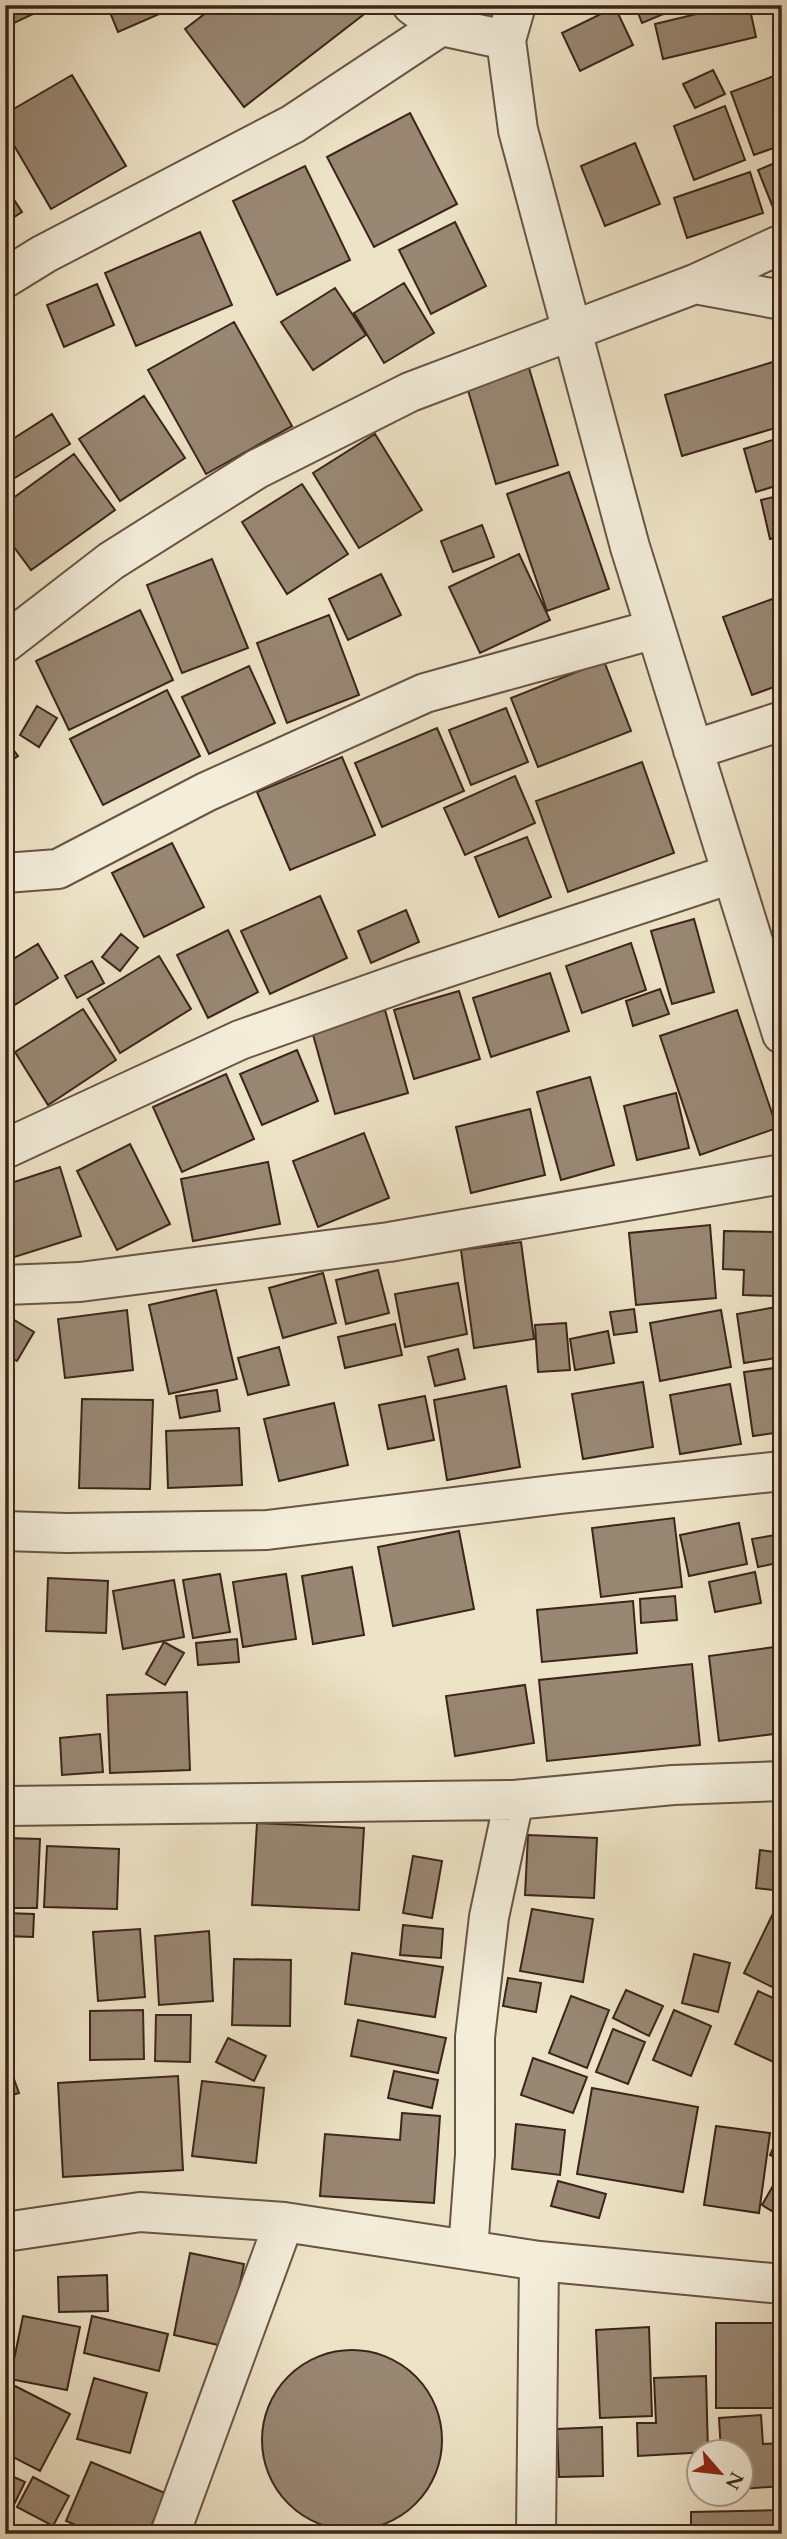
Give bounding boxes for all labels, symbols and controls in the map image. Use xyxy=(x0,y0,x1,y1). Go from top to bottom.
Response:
north arrow xyxy=(686,2438,756,2508)
text: N xyxy=(719,2467,749,2494)

